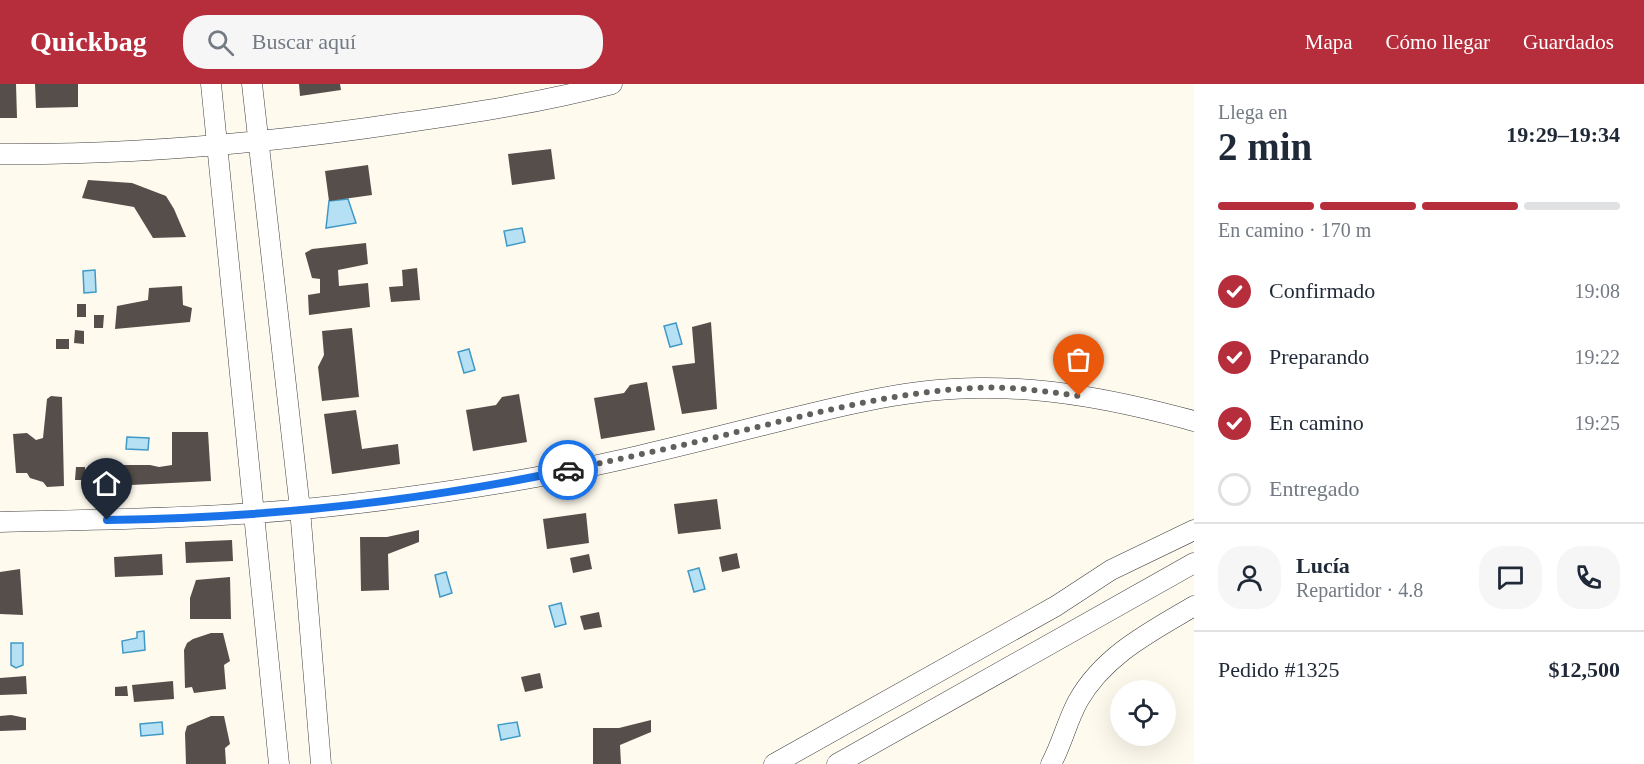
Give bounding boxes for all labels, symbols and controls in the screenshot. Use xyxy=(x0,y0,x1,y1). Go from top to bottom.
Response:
search box xyxy=(183,15,603,69)
text: Quickbag xyxy=(30,26,147,57)
icon: search xyxy=(204,26,237,59)
text: Buscar aquí xyxy=(252,29,356,54)
text: Mapa xyxy=(1305,30,1353,54)
text: Cómo llegar xyxy=(1386,30,1490,54)
text: Guardados xyxy=(1523,30,1614,54)
text: Llega en xyxy=(1218,101,1287,123)
text: 19:29–19:34 xyxy=(1506,122,1620,147)
text: 2 min xyxy=(1218,125,1312,168)
text: En camino · 170 m xyxy=(1218,219,1371,241)
icon: check xyxy=(1218,275,1251,308)
text: Confirmado xyxy=(1269,278,1375,303)
text: 19:08 xyxy=(1574,280,1620,302)
pin xyxy=(1053,334,1104,396)
icon: check xyxy=(1218,341,1251,374)
icon: bag xyxy=(1062,343,1095,376)
text: Preparando xyxy=(1269,344,1369,369)
text: 19:22 xyxy=(1574,346,1620,368)
icon: check xyxy=(1218,407,1251,440)
text: En camino xyxy=(1269,410,1364,435)
text: 19:25 xyxy=(1574,412,1620,434)
courier xyxy=(538,440,598,500)
icon: car xyxy=(552,454,585,487)
pin xyxy=(81,458,132,520)
icon: home xyxy=(90,467,123,500)
text: Entregado xyxy=(1269,476,1359,501)
button: person xyxy=(1218,546,1281,609)
button: chat xyxy=(1479,546,1542,609)
button: phone xyxy=(1557,546,1620,609)
text: Lucía xyxy=(1296,553,1350,578)
text: Repartidor · 4.8 xyxy=(1296,579,1423,601)
text: Pedido #1325 xyxy=(1218,657,1340,682)
text: $12,500 xyxy=(1549,657,1620,682)
map controls xyxy=(1110,680,1176,746)
button: locate xyxy=(1110,680,1176,746)

